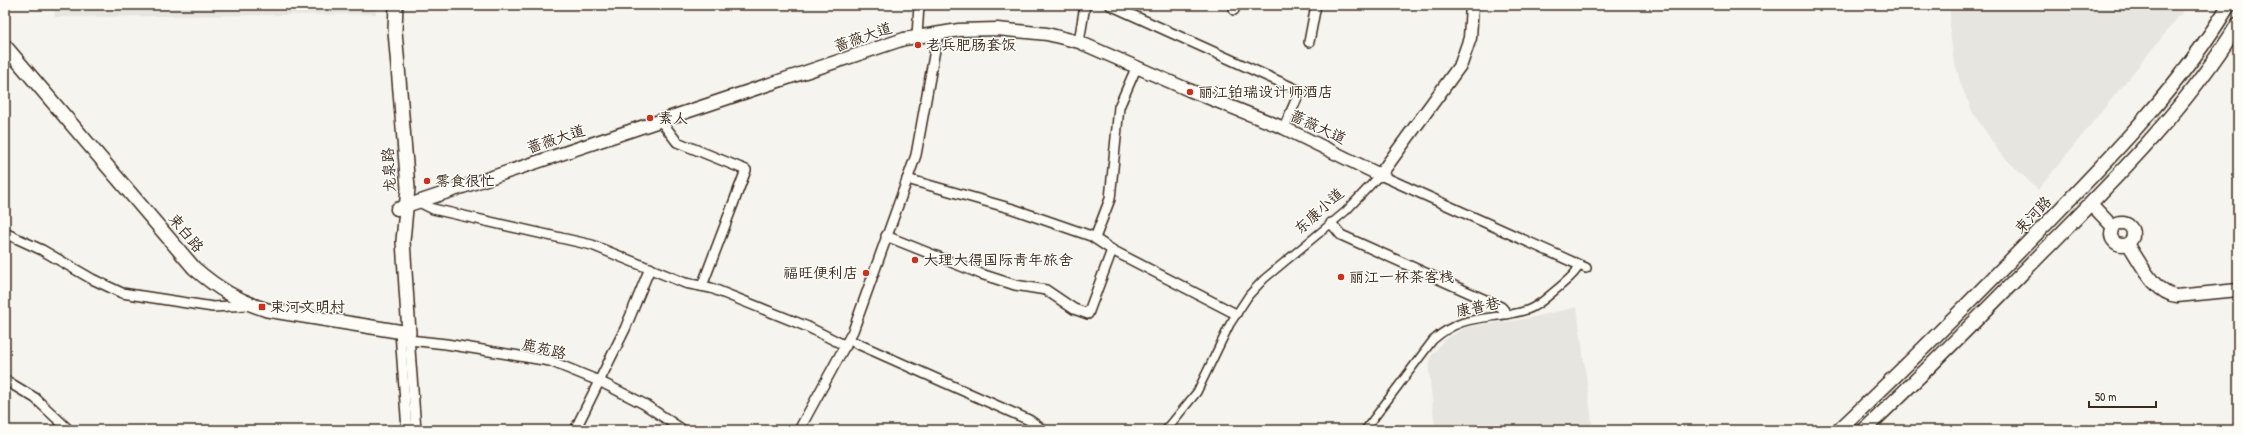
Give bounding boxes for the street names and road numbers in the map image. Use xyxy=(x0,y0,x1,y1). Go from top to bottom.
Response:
street label: 蔷薇大道 xyxy=(831,17,895,56)
street label: 蔷薇大道 xyxy=(1287,104,1350,149)
street label: 蔷薇大道 xyxy=(524,119,588,158)
street label: 龙泉路 xyxy=(377,147,400,193)
street label: 东康小道 xyxy=(1289,183,1348,239)
street label: 束河路 xyxy=(2009,191,2056,238)
street label: 束白路 xyxy=(164,209,209,257)
street label: 康普巷 xyxy=(1454,292,1502,321)
street label: 鹿苑路 xyxy=(520,333,568,364)

